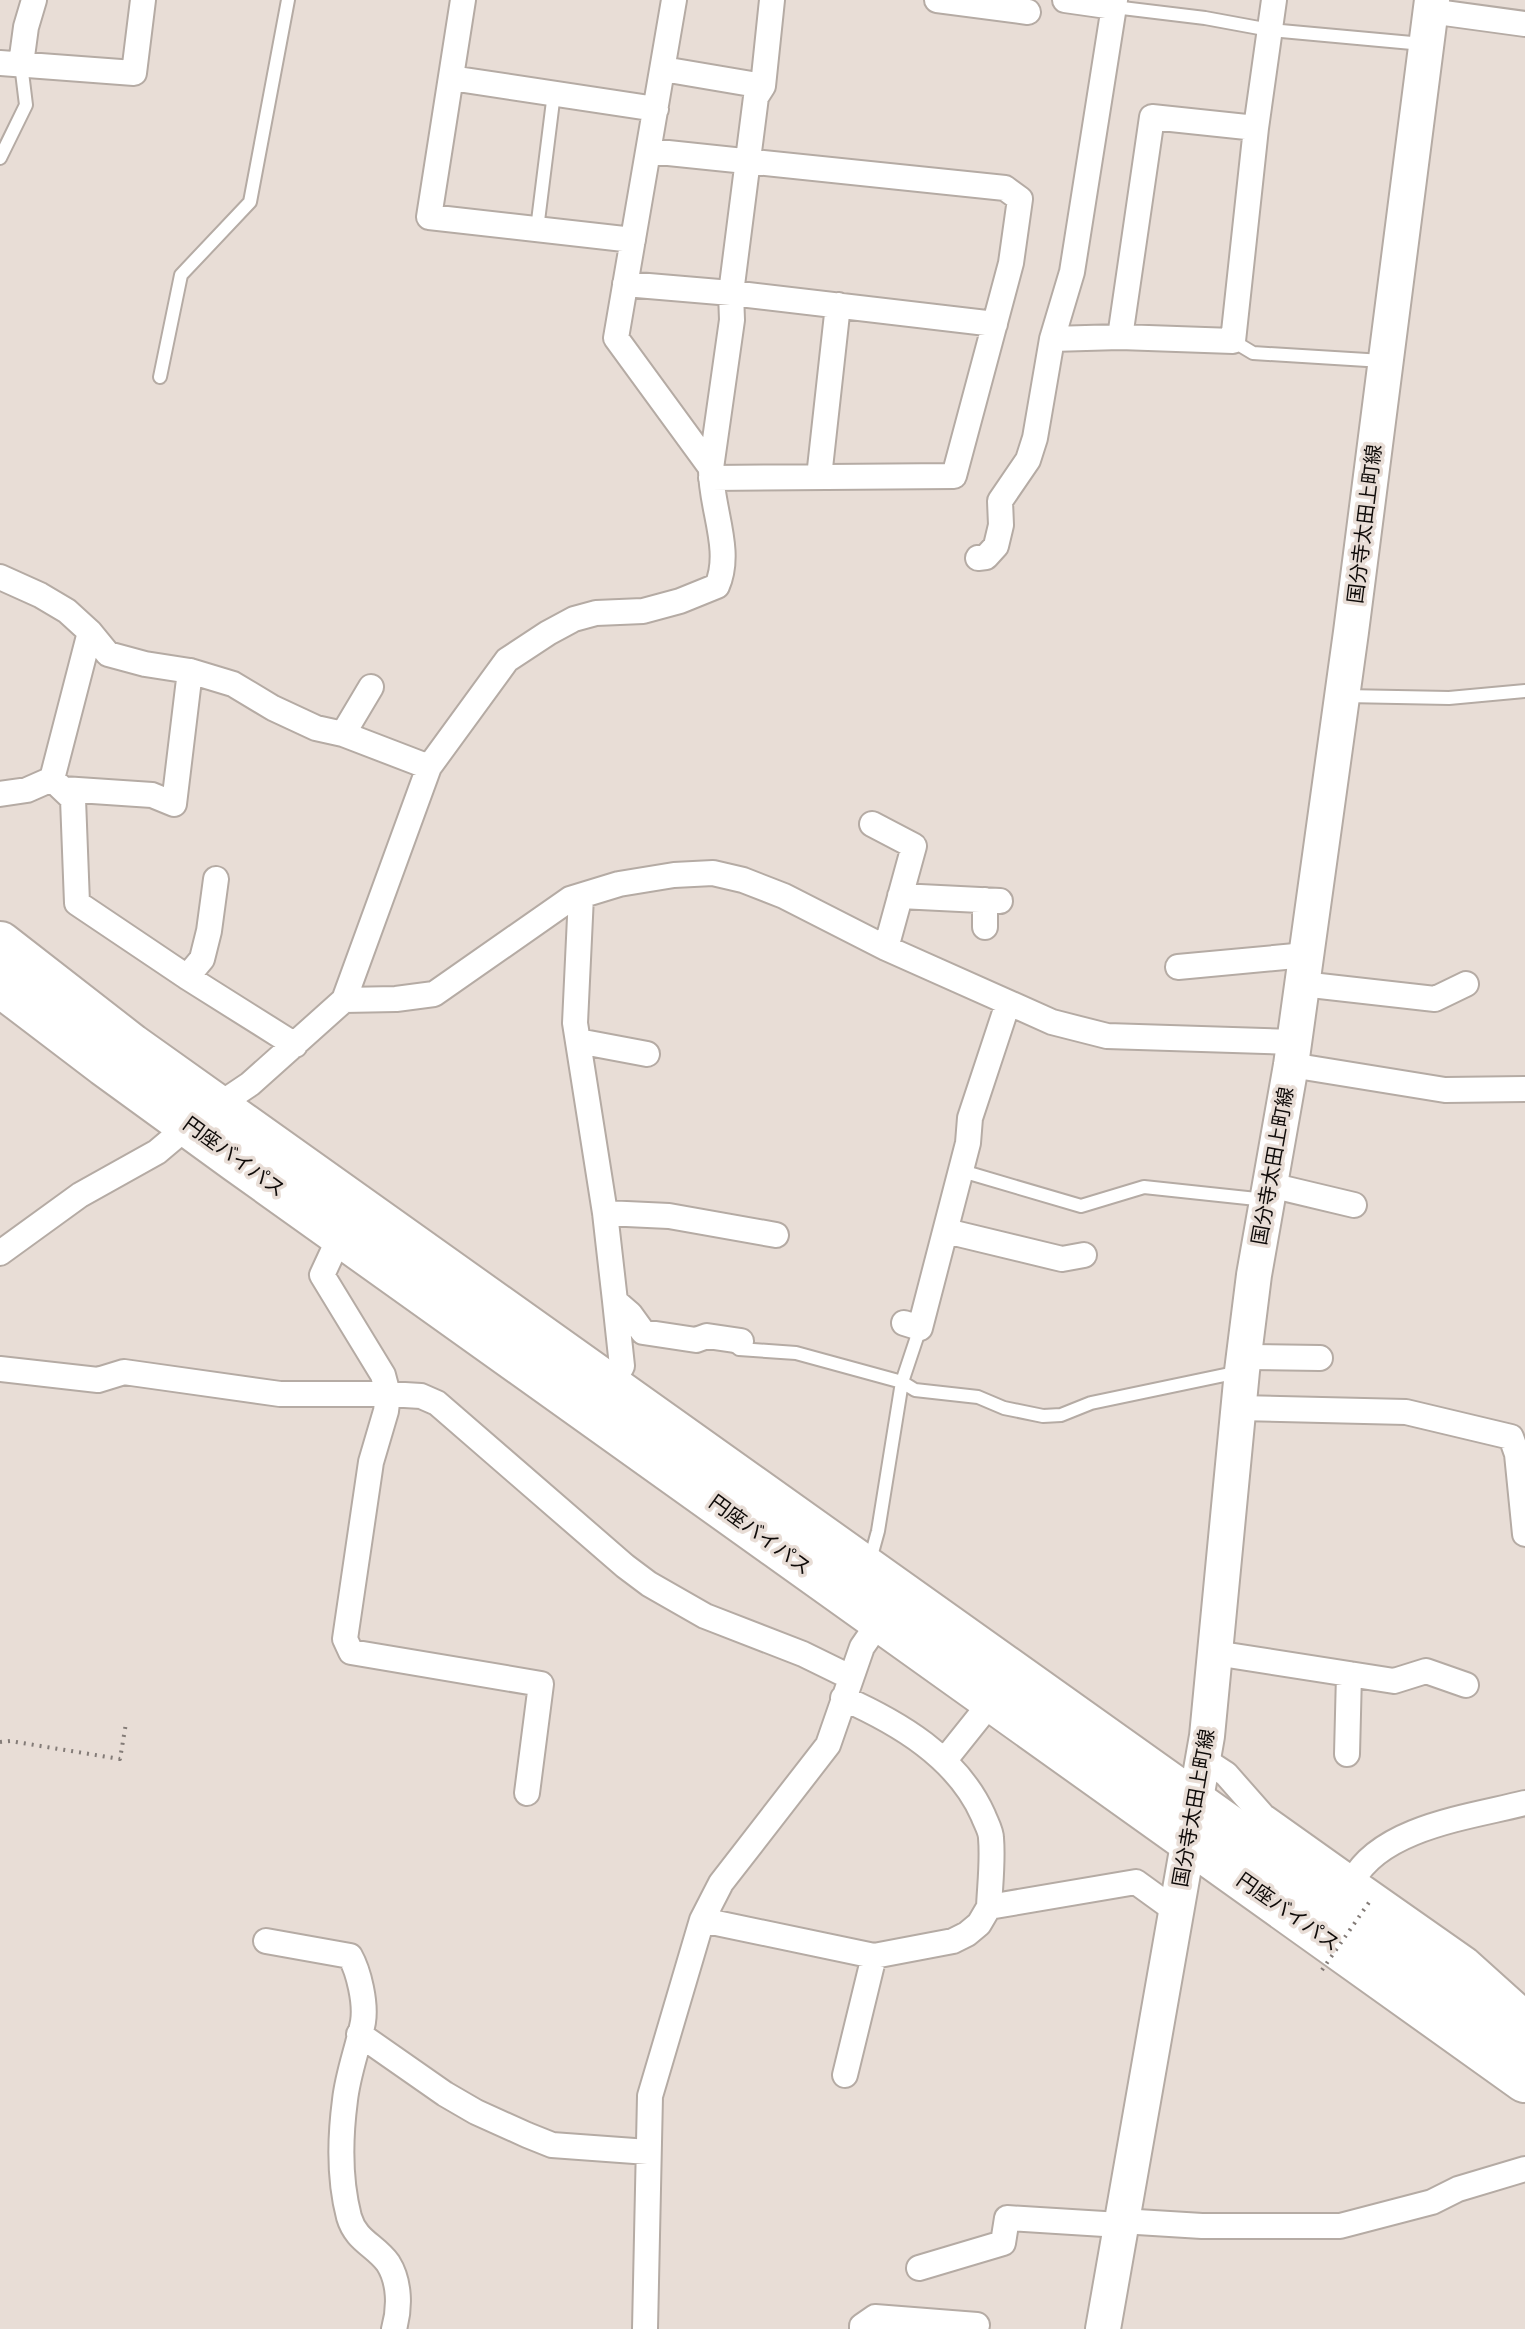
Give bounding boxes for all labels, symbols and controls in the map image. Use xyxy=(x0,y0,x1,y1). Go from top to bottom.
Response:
street label: 国分寺太田上町線 xyxy=(1343,443,1387,605)
street label: 国分寺太田上町線 xyxy=(1247,1085,1299,1247)
street label: 円座バイパス xyxy=(178,1112,290,1202)
street label: 円座バイパス xyxy=(704,1490,816,1580)
street label: 国分寺太田上町線 xyxy=(1168,1727,1220,1889)
street label: 円座バイパス xyxy=(1232,1867,1344,1957)

